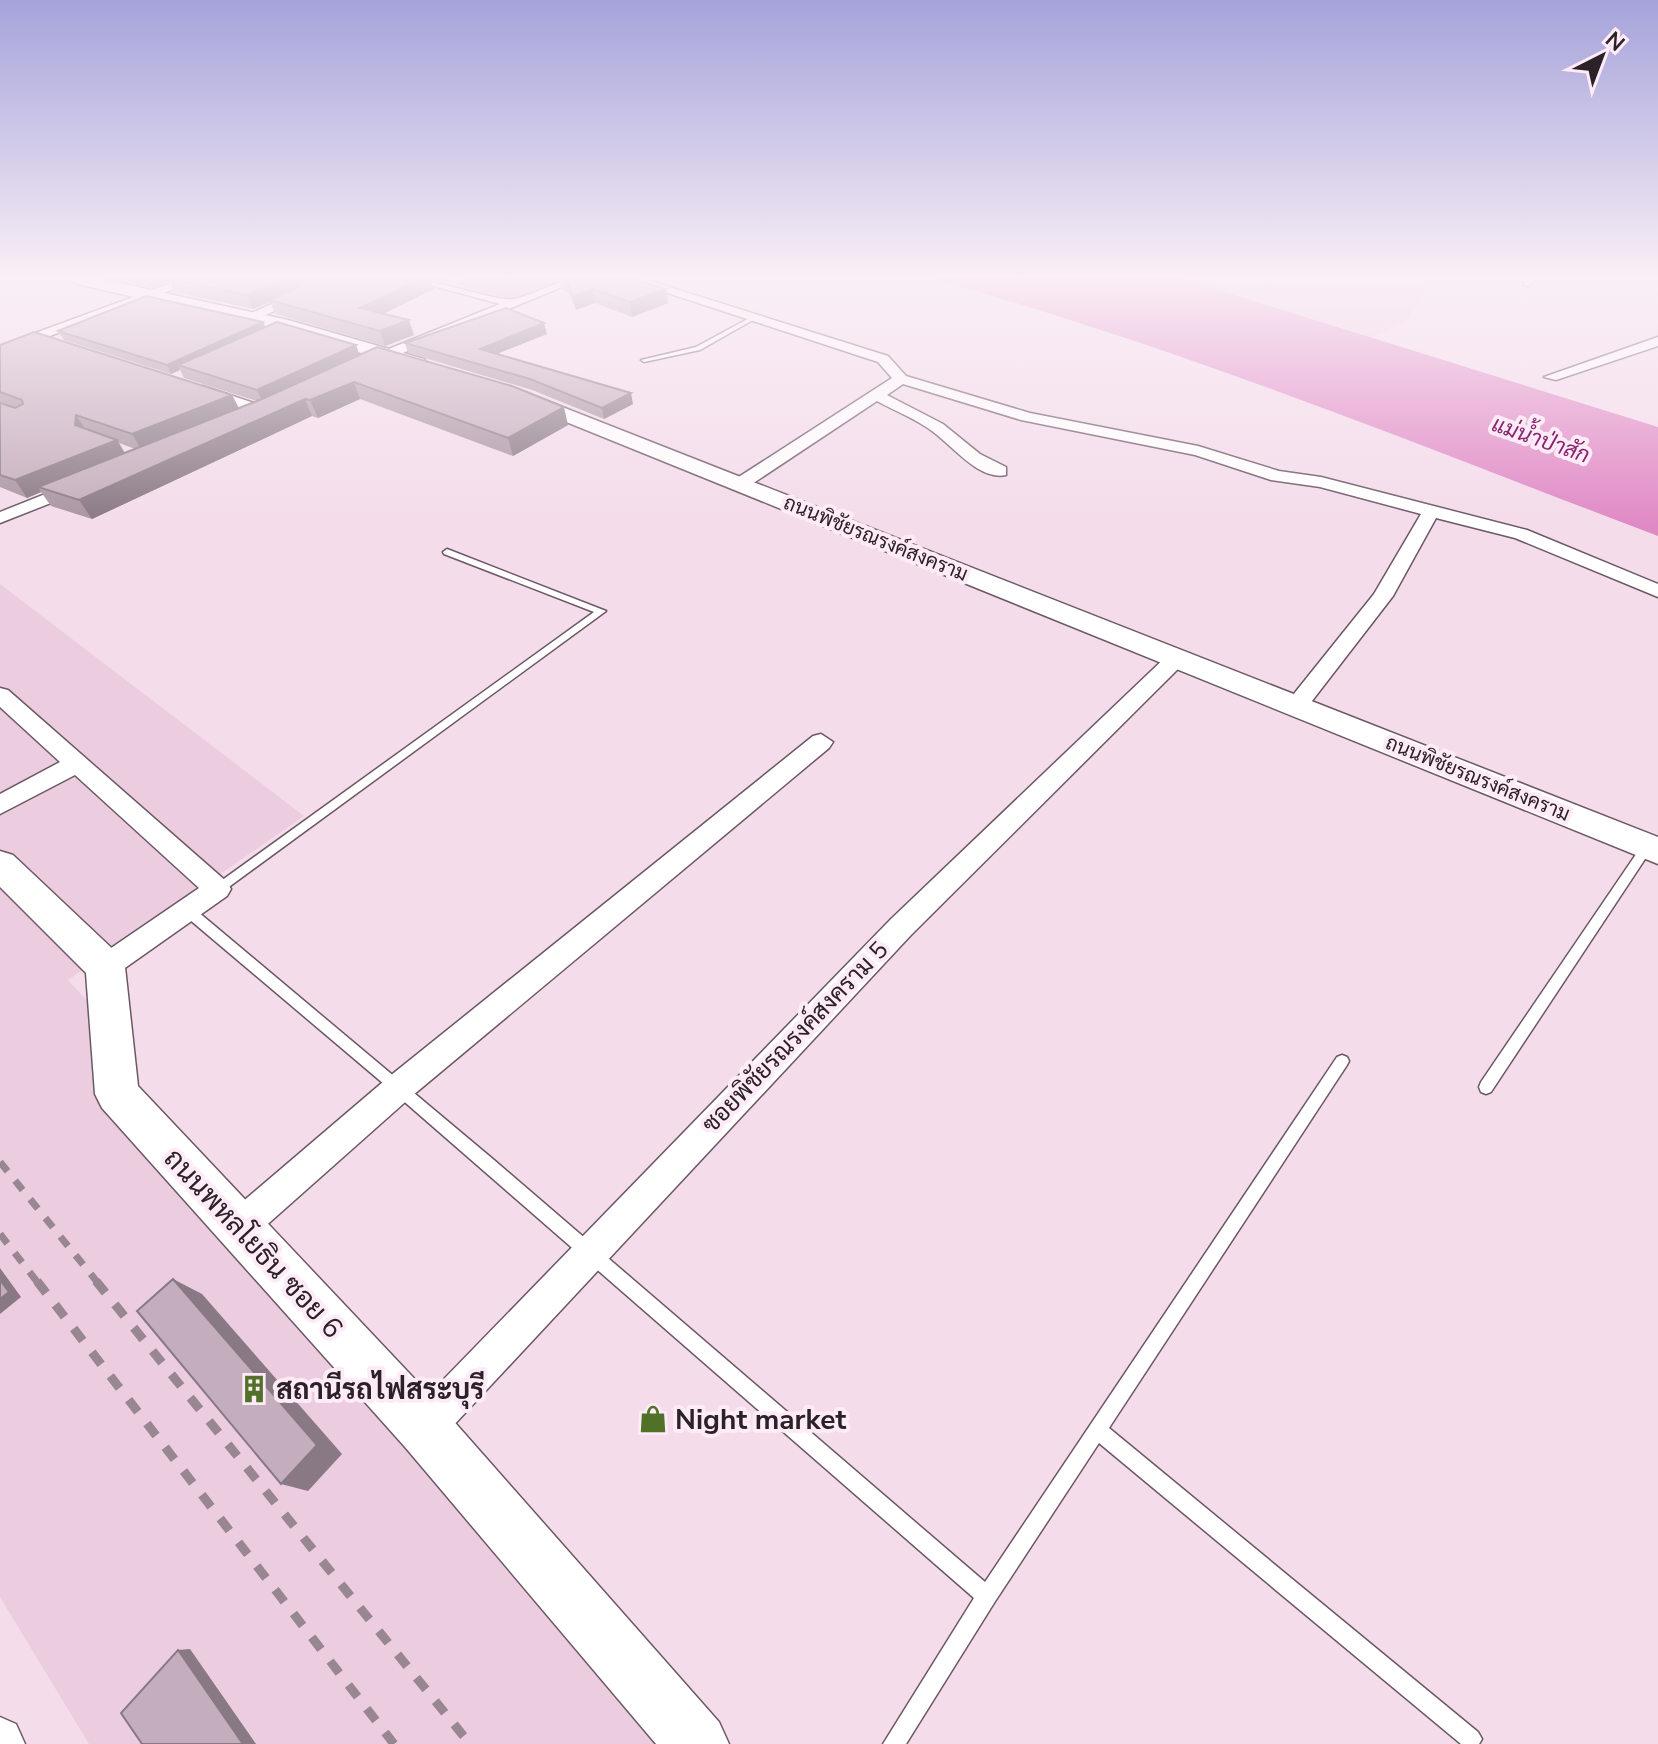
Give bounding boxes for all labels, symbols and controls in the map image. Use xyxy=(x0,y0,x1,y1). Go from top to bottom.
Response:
north arrow xyxy=(1562,16,1642,96)
text: N xyxy=(1599,25,1631,59)
water label: แม่น้ำป่าสัก xyxy=(1488,405,1595,471)
street label: ถนนพิชัยรณรงค์สงคราม xyxy=(780,488,972,588)
street label: ถนนพิชัยรณรงค์สงคราม xyxy=(1382,728,1574,828)
street label: ซอยพิชัยรณรงค์สงคราม 5 xyxy=(695,934,895,1140)
street label: ถนนพหลโยธิน ซอย 6 xyxy=(155,1140,352,1347)
place label: สถานีรถไฟสระบุรี xyxy=(276,1370,484,1409)
building icon: สถานีรถไฟสระบุรี xyxy=(239,1374,269,1404)
place label: Night market xyxy=(675,1401,846,1439)
shop icon: Night market xyxy=(638,1404,668,1434)

